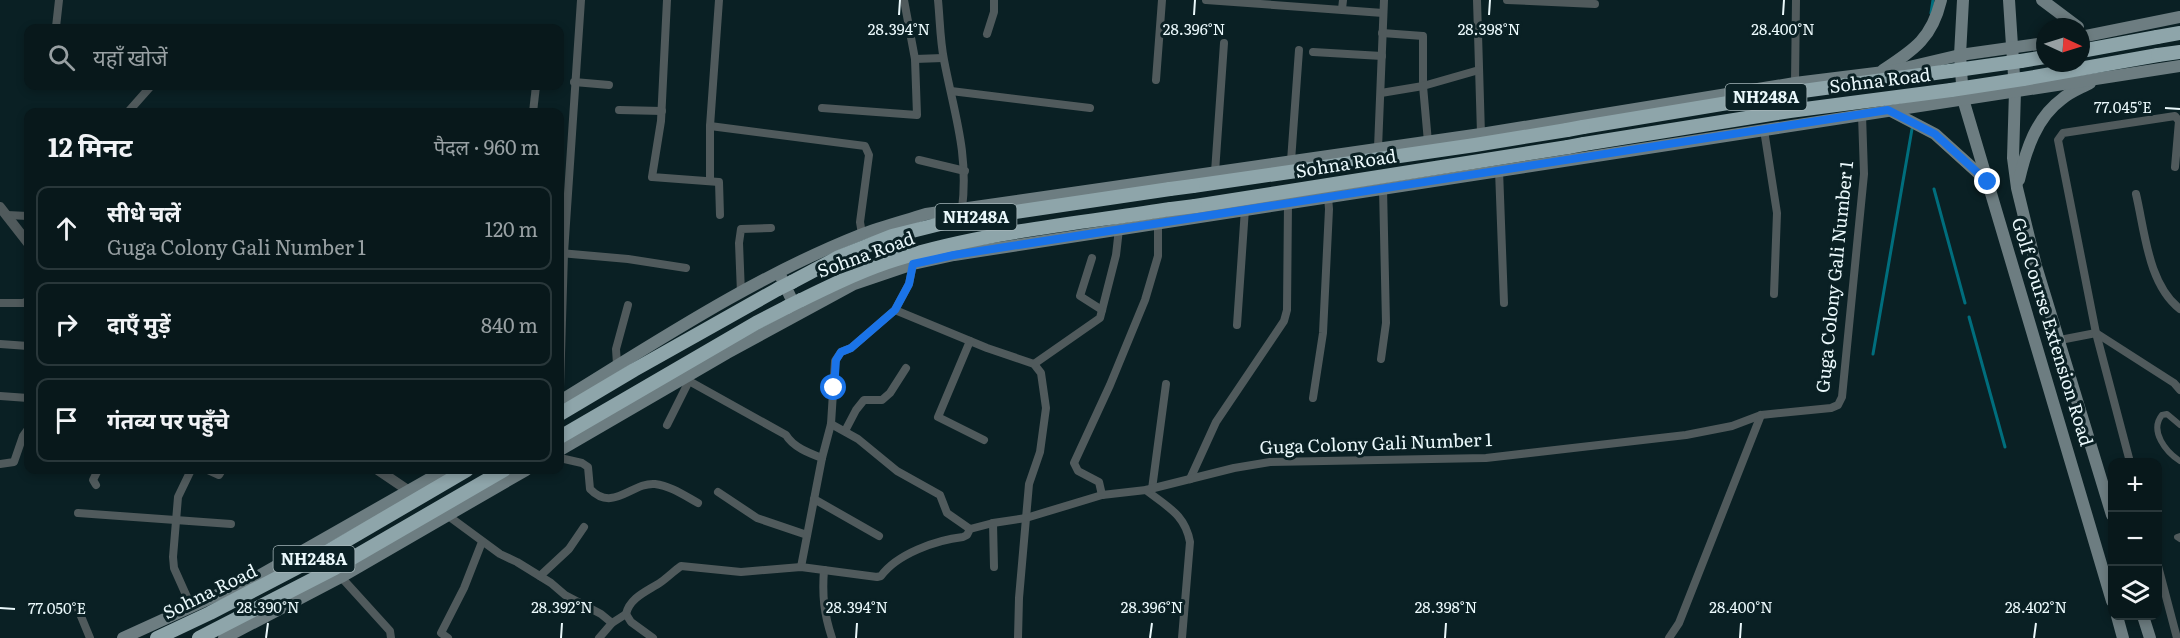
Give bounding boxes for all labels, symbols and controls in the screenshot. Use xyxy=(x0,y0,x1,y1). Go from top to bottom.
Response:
text: 28.394°N xyxy=(868,17,930,40)
text: 28.396°N xyxy=(1163,17,1225,40)
text: 28.398°N xyxy=(1458,17,1520,40)
text: 28.400°N xyxy=(1751,17,1815,40)
north arrow xyxy=(2036,18,2090,72)
search box xyxy=(24,24,564,90)
text: यहाँ खोजें xyxy=(93,40,168,73)
icon: search xyxy=(45,41,78,74)
street label: Sohna Road xyxy=(1828,60,1932,99)
road number: NH248A xyxy=(1726,84,1806,110)
text: 77.045°E xyxy=(2094,95,2152,118)
text: 12 मिनट xyxy=(48,126,133,165)
text: पैदल · 960 m xyxy=(434,131,540,161)
street label: Sohna Road xyxy=(1293,141,1398,184)
street label: Guga Colony Gali Number 1 xyxy=(1808,160,1859,394)
route end xyxy=(1974,168,2000,194)
text: सीधे चलें xyxy=(107,196,181,229)
road number: NH248A xyxy=(936,204,1016,230)
icon: ahead xyxy=(50,212,83,245)
text: 120 m xyxy=(485,213,538,243)
street label: Golf Course Extension Road xyxy=(2006,214,2101,449)
street label: Sohna Road xyxy=(813,224,918,284)
text: Guga Colony Gali Number 1 xyxy=(107,231,366,261)
text: दाएँ मुड़ें xyxy=(107,307,170,340)
icon: right xyxy=(50,308,83,341)
text: 840 m xyxy=(481,309,538,339)
route start xyxy=(820,374,846,400)
text: गंतव्य पर पहुँचे xyxy=(107,403,229,436)
icon: arrive xyxy=(50,404,83,437)
street label: Guga Colony Gali Number 1 xyxy=(1259,425,1493,460)
map controls xyxy=(2108,458,2162,620)
button: + xyxy=(2108,458,2162,512)
button: − xyxy=(2108,512,2162,566)
road number: NH248A xyxy=(274,546,354,572)
street label: Sohna Road xyxy=(158,556,261,625)
button: layers xyxy=(2108,566,2162,620)
text: 28.390°N xyxy=(237,595,299,618)
text: 28.392°N xyxy=(531,595,593,618)
text: 28.394°N xyxy=(826,595,888,618)
text: 28.396°N xyxy=(1121,595,1183,618)
text: 28.398°N xyxy=(1415,595,1477,618)
text: 28.400°N xyxy=(1709,595,1773,618)
text: 28.402°N xyxy=(2005,595,2067,618)
text: 77.050°E xyxy=(28,596,86,619)

